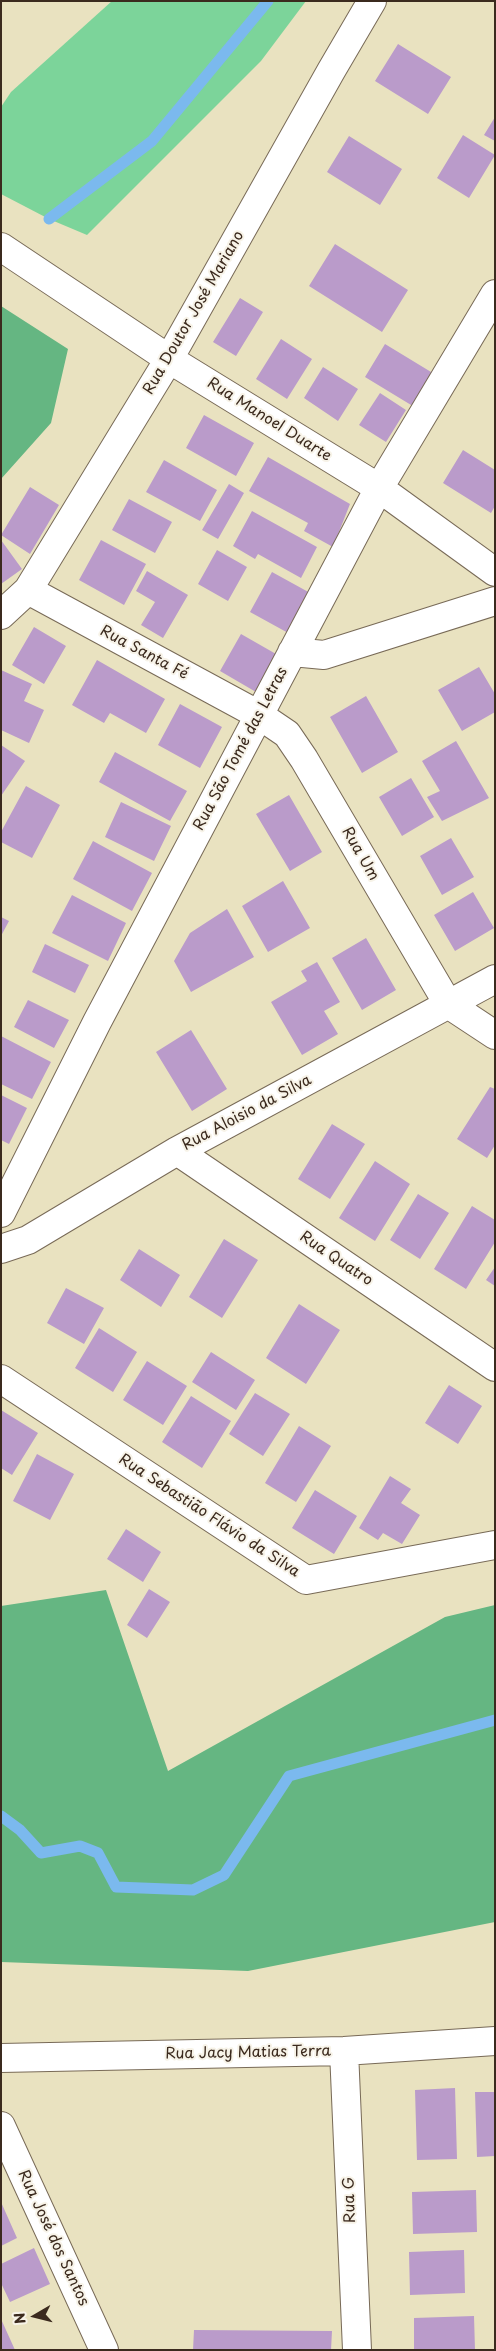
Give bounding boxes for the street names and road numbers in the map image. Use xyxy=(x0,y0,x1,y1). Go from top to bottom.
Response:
street label: Rua Doutor José Mariano xyxy=(140,228,248,398)
street label: Rua Manoel Duarte xyxy=(204,374,334,466)
street label: Rua Santa Fé xyxy=(97,622,191,684)
street label: Rua São Tomé das Letras xyxy=(190,664,292,834)
street label: Rua Um xyxy=(337,824,383,884)
street label: Rua Aloisio da Silva xyxy=(179,1071,315,1155)
street label: Rua Quatro xyxy=(296,1228,376,1290)
street label: Rua Sebastião Flávio da Silva xyxy=(115,1451,303,1581)
street label: Rua Jacy Matias Terra xyxy=(165,2043,331,2063)
street label: Rua José dos Santos xyxy=(14,2167,92,2309)
street label: Rua G xyxy=(340,2177,360,2223)

